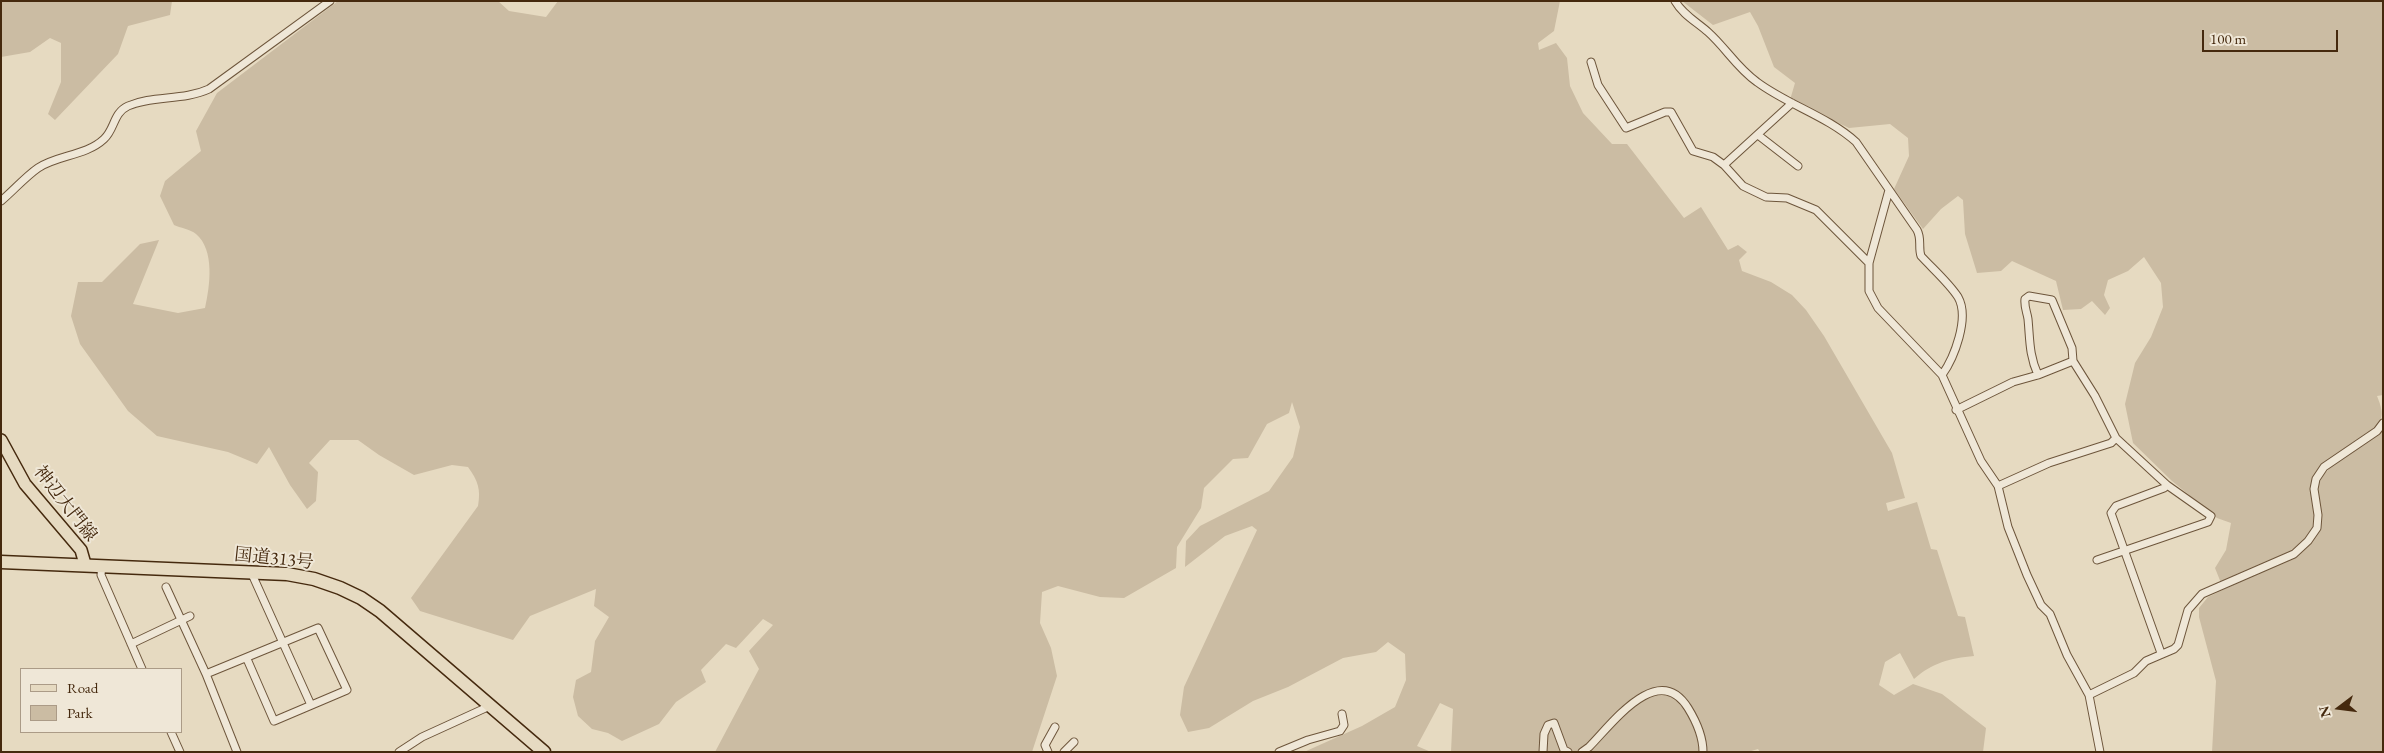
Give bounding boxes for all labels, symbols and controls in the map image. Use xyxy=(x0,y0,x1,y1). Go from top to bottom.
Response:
scale bar xyxy=(2204,20,2340,52)
text: 100 m xyxy=(2210,29,2246,48)
street label: 神辺大門線 xyxy=(29,462,101,546)
street label: 国道313号 xyxy=(233,544,315,574)
legend xyxy=(20,668,182,733)
text: Road xyxy=(67,678,98,697)
north arrow xyxy=(2314,683,2364,733)
text: Park xyxy=(67,703,93,722)
text: N xyxy=(2314,704,2335,720)

